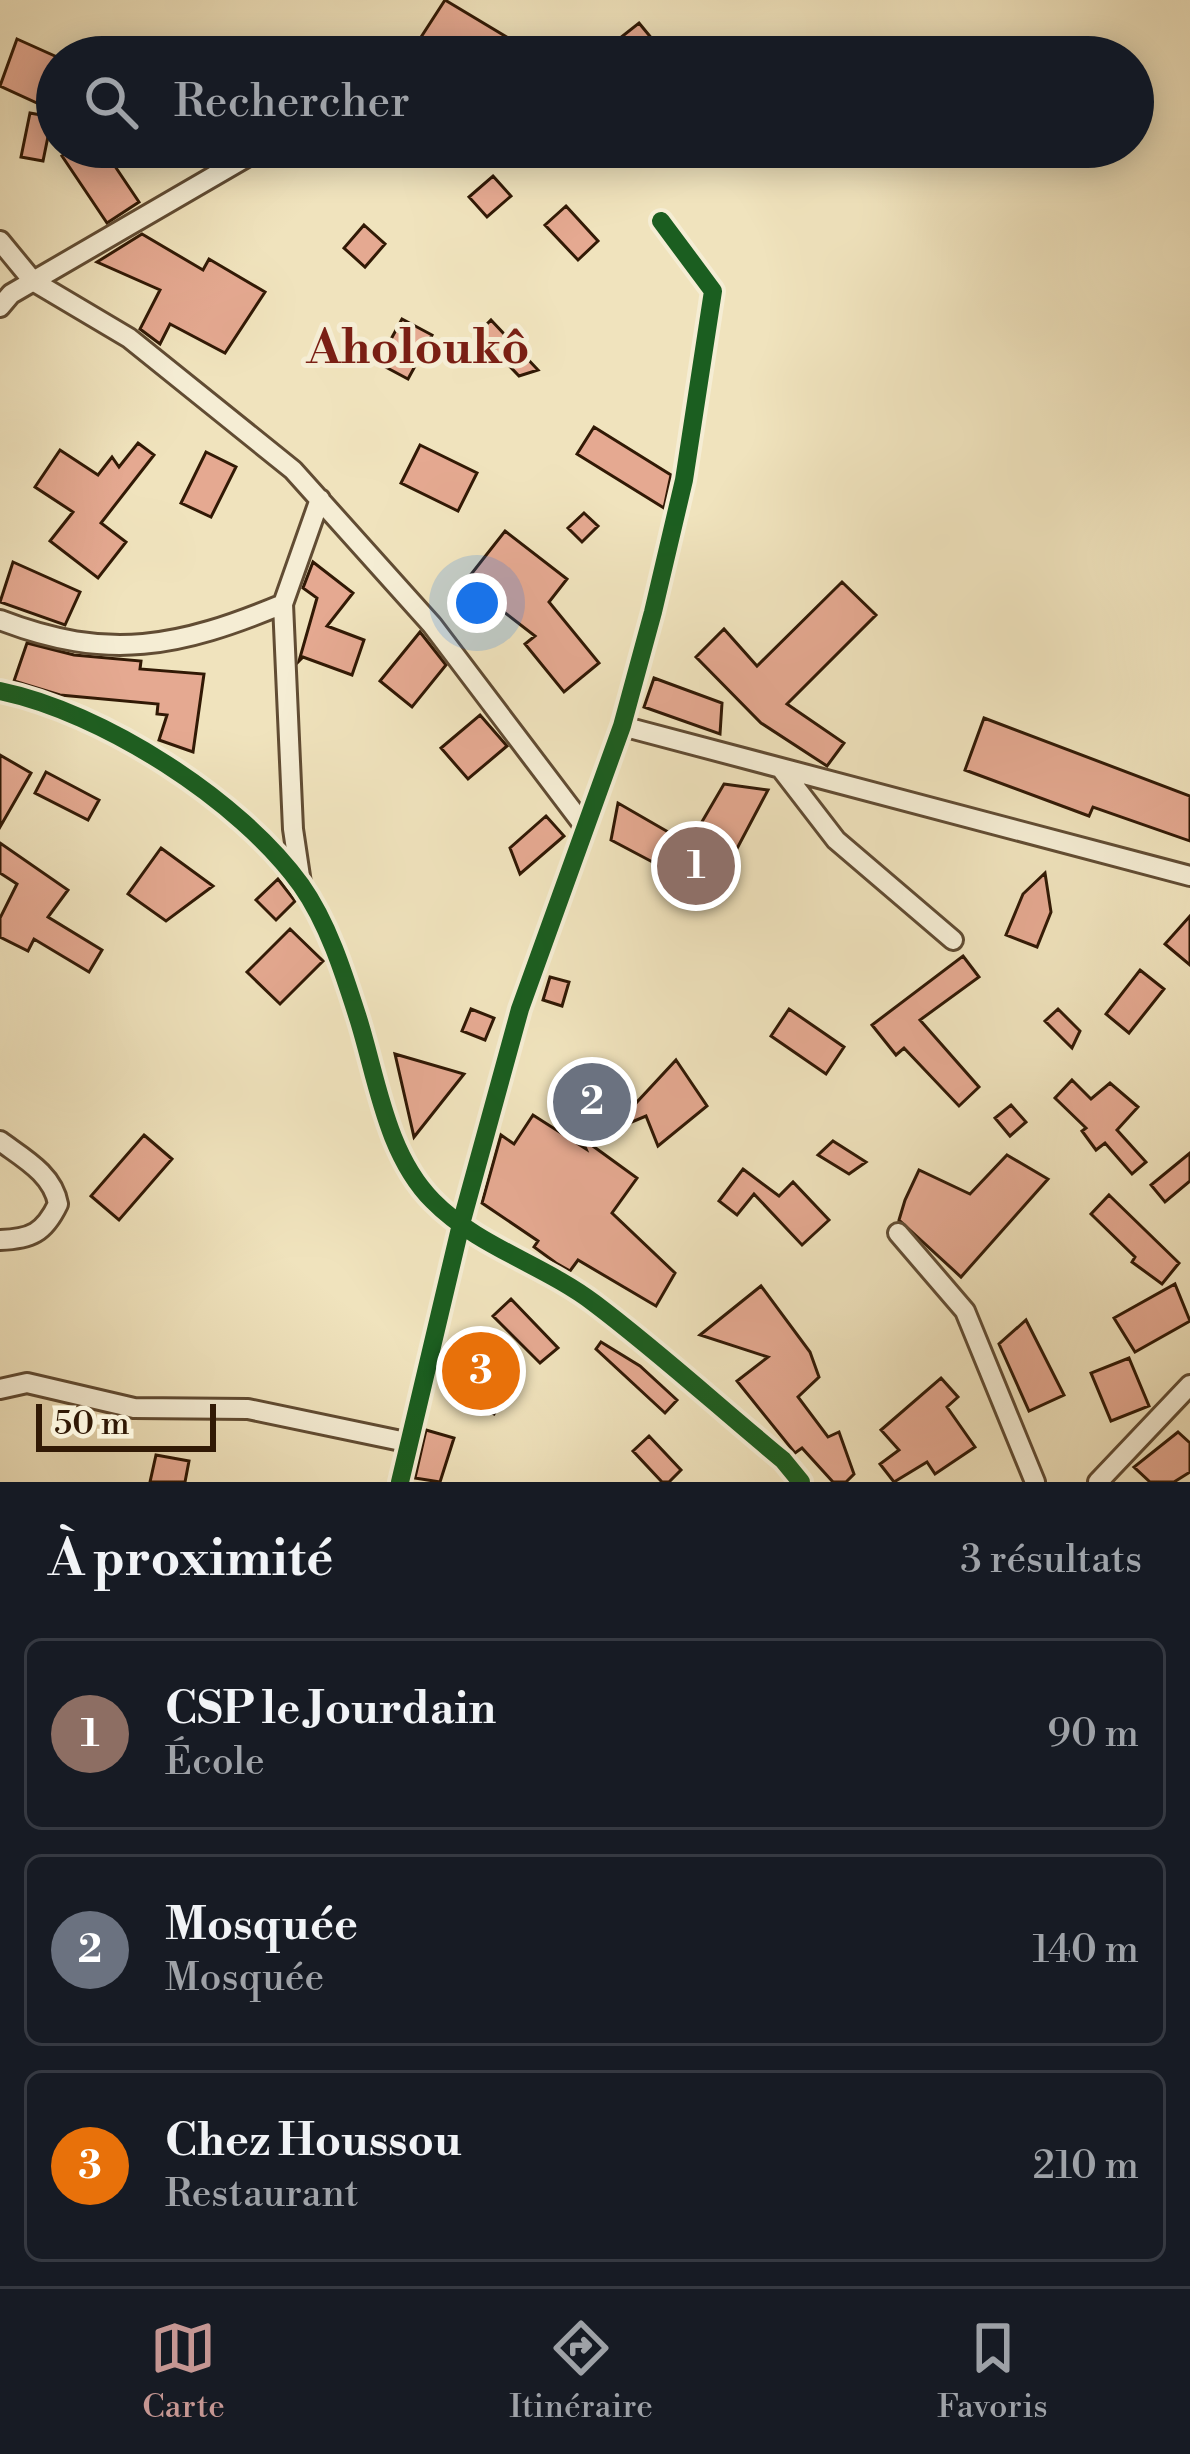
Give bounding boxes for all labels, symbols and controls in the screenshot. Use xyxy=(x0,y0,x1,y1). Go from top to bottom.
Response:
search box xyxy=(36,36,1154,168)
icon: search xyxy=(78,69,144,135)
text: Rechercher xyxy=(174,74,410,131)
district label: Aholoukô xyxy=(305,319,530,379)
your location xyxy=(447,573,507,633)
pin: 1 xyxy=(657,821,735,911)
pin: 2 xyxy=(553,1057,631,1147)
pin: 3 xyxy=(442,1326,520,1416)
scale bar xyxy=(36,1398,216,1451)
text: 50 m xyxy=(54,1404,130,1445)
text: À proximité xyxy=(48,1528,333,1592)
text: 3 résultats xyxy=(960,1536,1142,1585)
text: CSP le Jourdain xyxy=(165,1681,496,1738)
text: 1 xyxy=(81,1710,99,1759)
text: 90 m xyxy=(1047,1710,1139,1759)
text: École xyxy=(165,1738,265,1787)
text: Mosquée xyxy=(165,1897,358,1954)
text: 2 xyxy=(78,1926,102,1975)
text: 140 m xyxy=(1032,1926,1139,1975)
text: Mosquée xyxy=(165,1954,324,2003)
text: Chez Houssou xyxy=(165,2113,462,2170)
text: 3 xyxy=(78,2142,102,2191)
text: 210 m xyxy=(1033,2142,1139,2191)
text: Restaurant xyxy=(165,2170,359,2219)
tab: Carte xyxy=(142,2315,225,2428)
tab: Itinéraire xyxy=(509,2315,653,2428)
tab: Favoris xyxy=(937,2315,1048,2428)

